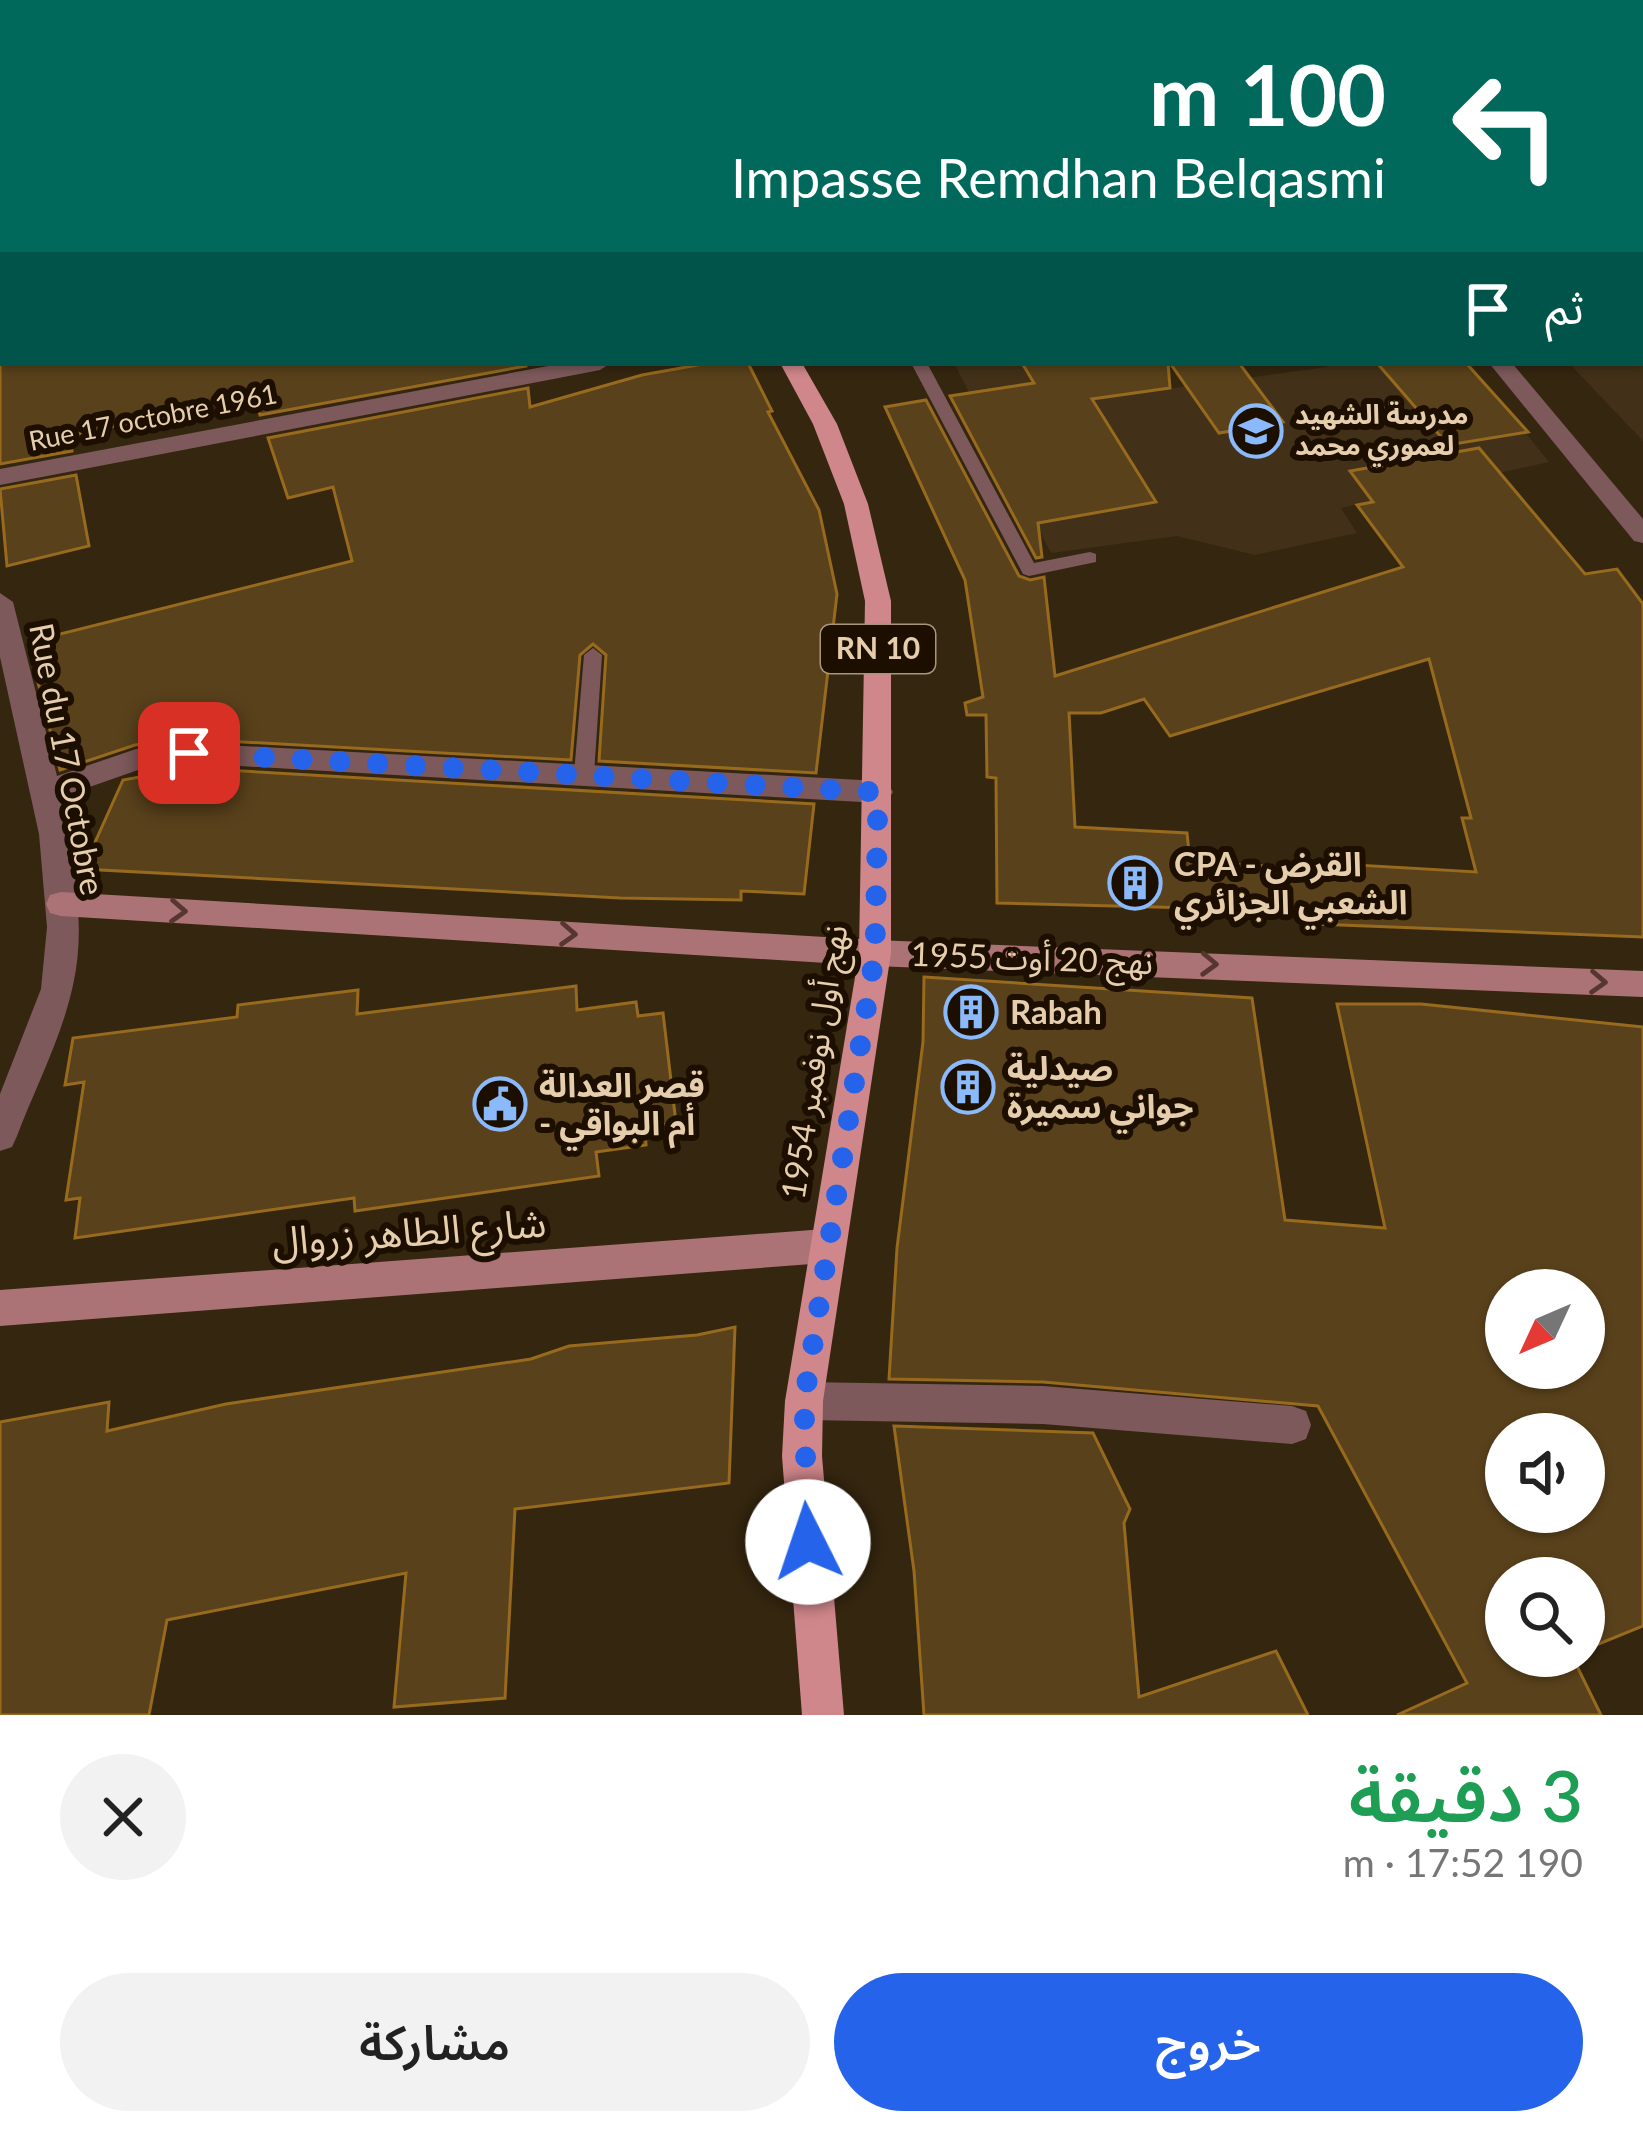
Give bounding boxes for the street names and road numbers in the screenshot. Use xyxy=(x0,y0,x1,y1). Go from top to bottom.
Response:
street label: Rue 17 octobre 1961 xyxy=(26,376,280,457)
street label: Rue du 17 Octobre xyxy=(22,620,114,898)
road number: RN 10 xyxy=(821,625,935,673)
street label: نهج أول نوفمبر 1954 xyxy=(772,922,860,1203)
street label: نهج 20 أوت 1955 xyxy=(910,933,1154,987)
street label: شارع الطاهر زروال xyxy=(270,1198,548,1271)

